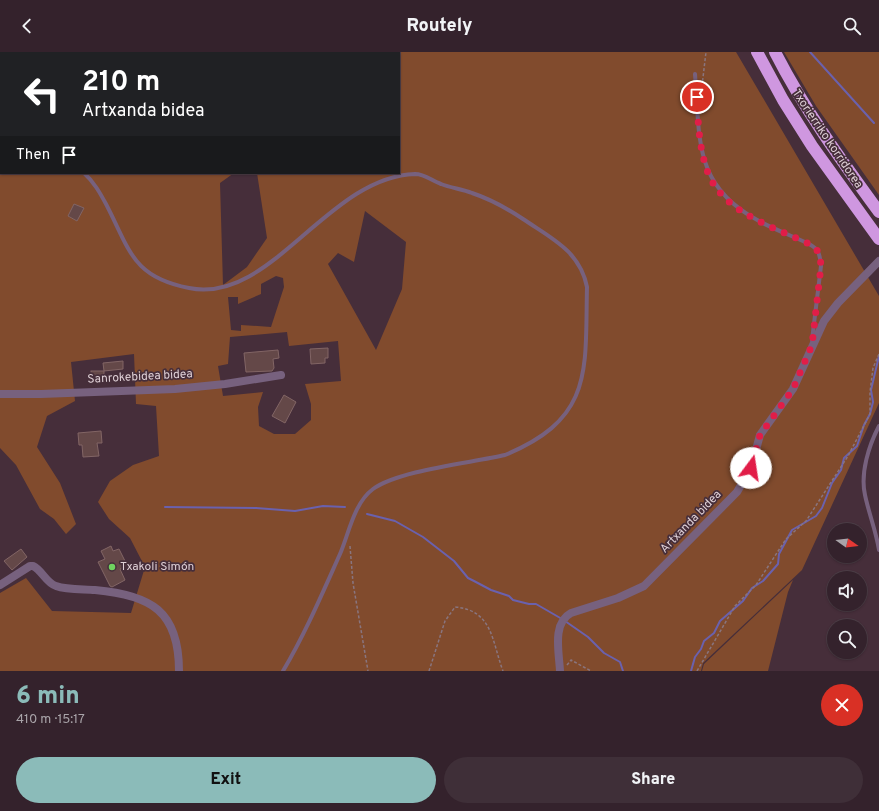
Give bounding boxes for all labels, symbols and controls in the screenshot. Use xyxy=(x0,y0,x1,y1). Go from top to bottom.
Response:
icon: back xyxy=(16,15,38,37)
text: Routely xyxy=(406,15,473,38)
icon: search xyxy=(841,15,863,37)
text: 210 m xyxy=(82,65,160,101)
icon: left xyxy=(16,68,68,120)
pin xyxy=(680,80,714,114)
icon: arrive xyxy=(686,86,708,108)
street label: Txorierriko korridorea xyxy=(788,86,866,192)
text: Artxanda bidea xyxy=(82,100,205,123)
icon: arrive xyxy=(58,144,80,166)
text: Then xyxy=(16,146,50,165)
street label: Sanrokebidea bidea xyxy=(87,366,193,388)
position arrow xyxy=(730,447,772,489)
street label: Artxanda bidea xyxy=(657,487,725,557)
north arrow xyxy=(827,523,867,563)
map controls xyxy=(827,523,867,659)
place label: Txakoli Simón xyxy=(120,559,194,575)
marker: Txakoli Simón xyxy=(107,562,117,572)
button: sound xyxy=(827,571,867,611)
button: search xyxy=(827,619,867,659)
text: 6 min xyxy=(16,682,80,712)
button: close xyxy=(821,684,863,726)
text: 410 m · 15:17 xyxy=(16,712,85,728)
button: Exit xyxy=(16,757,436,803)
button: Share xyxy=(444,757,863,803)

